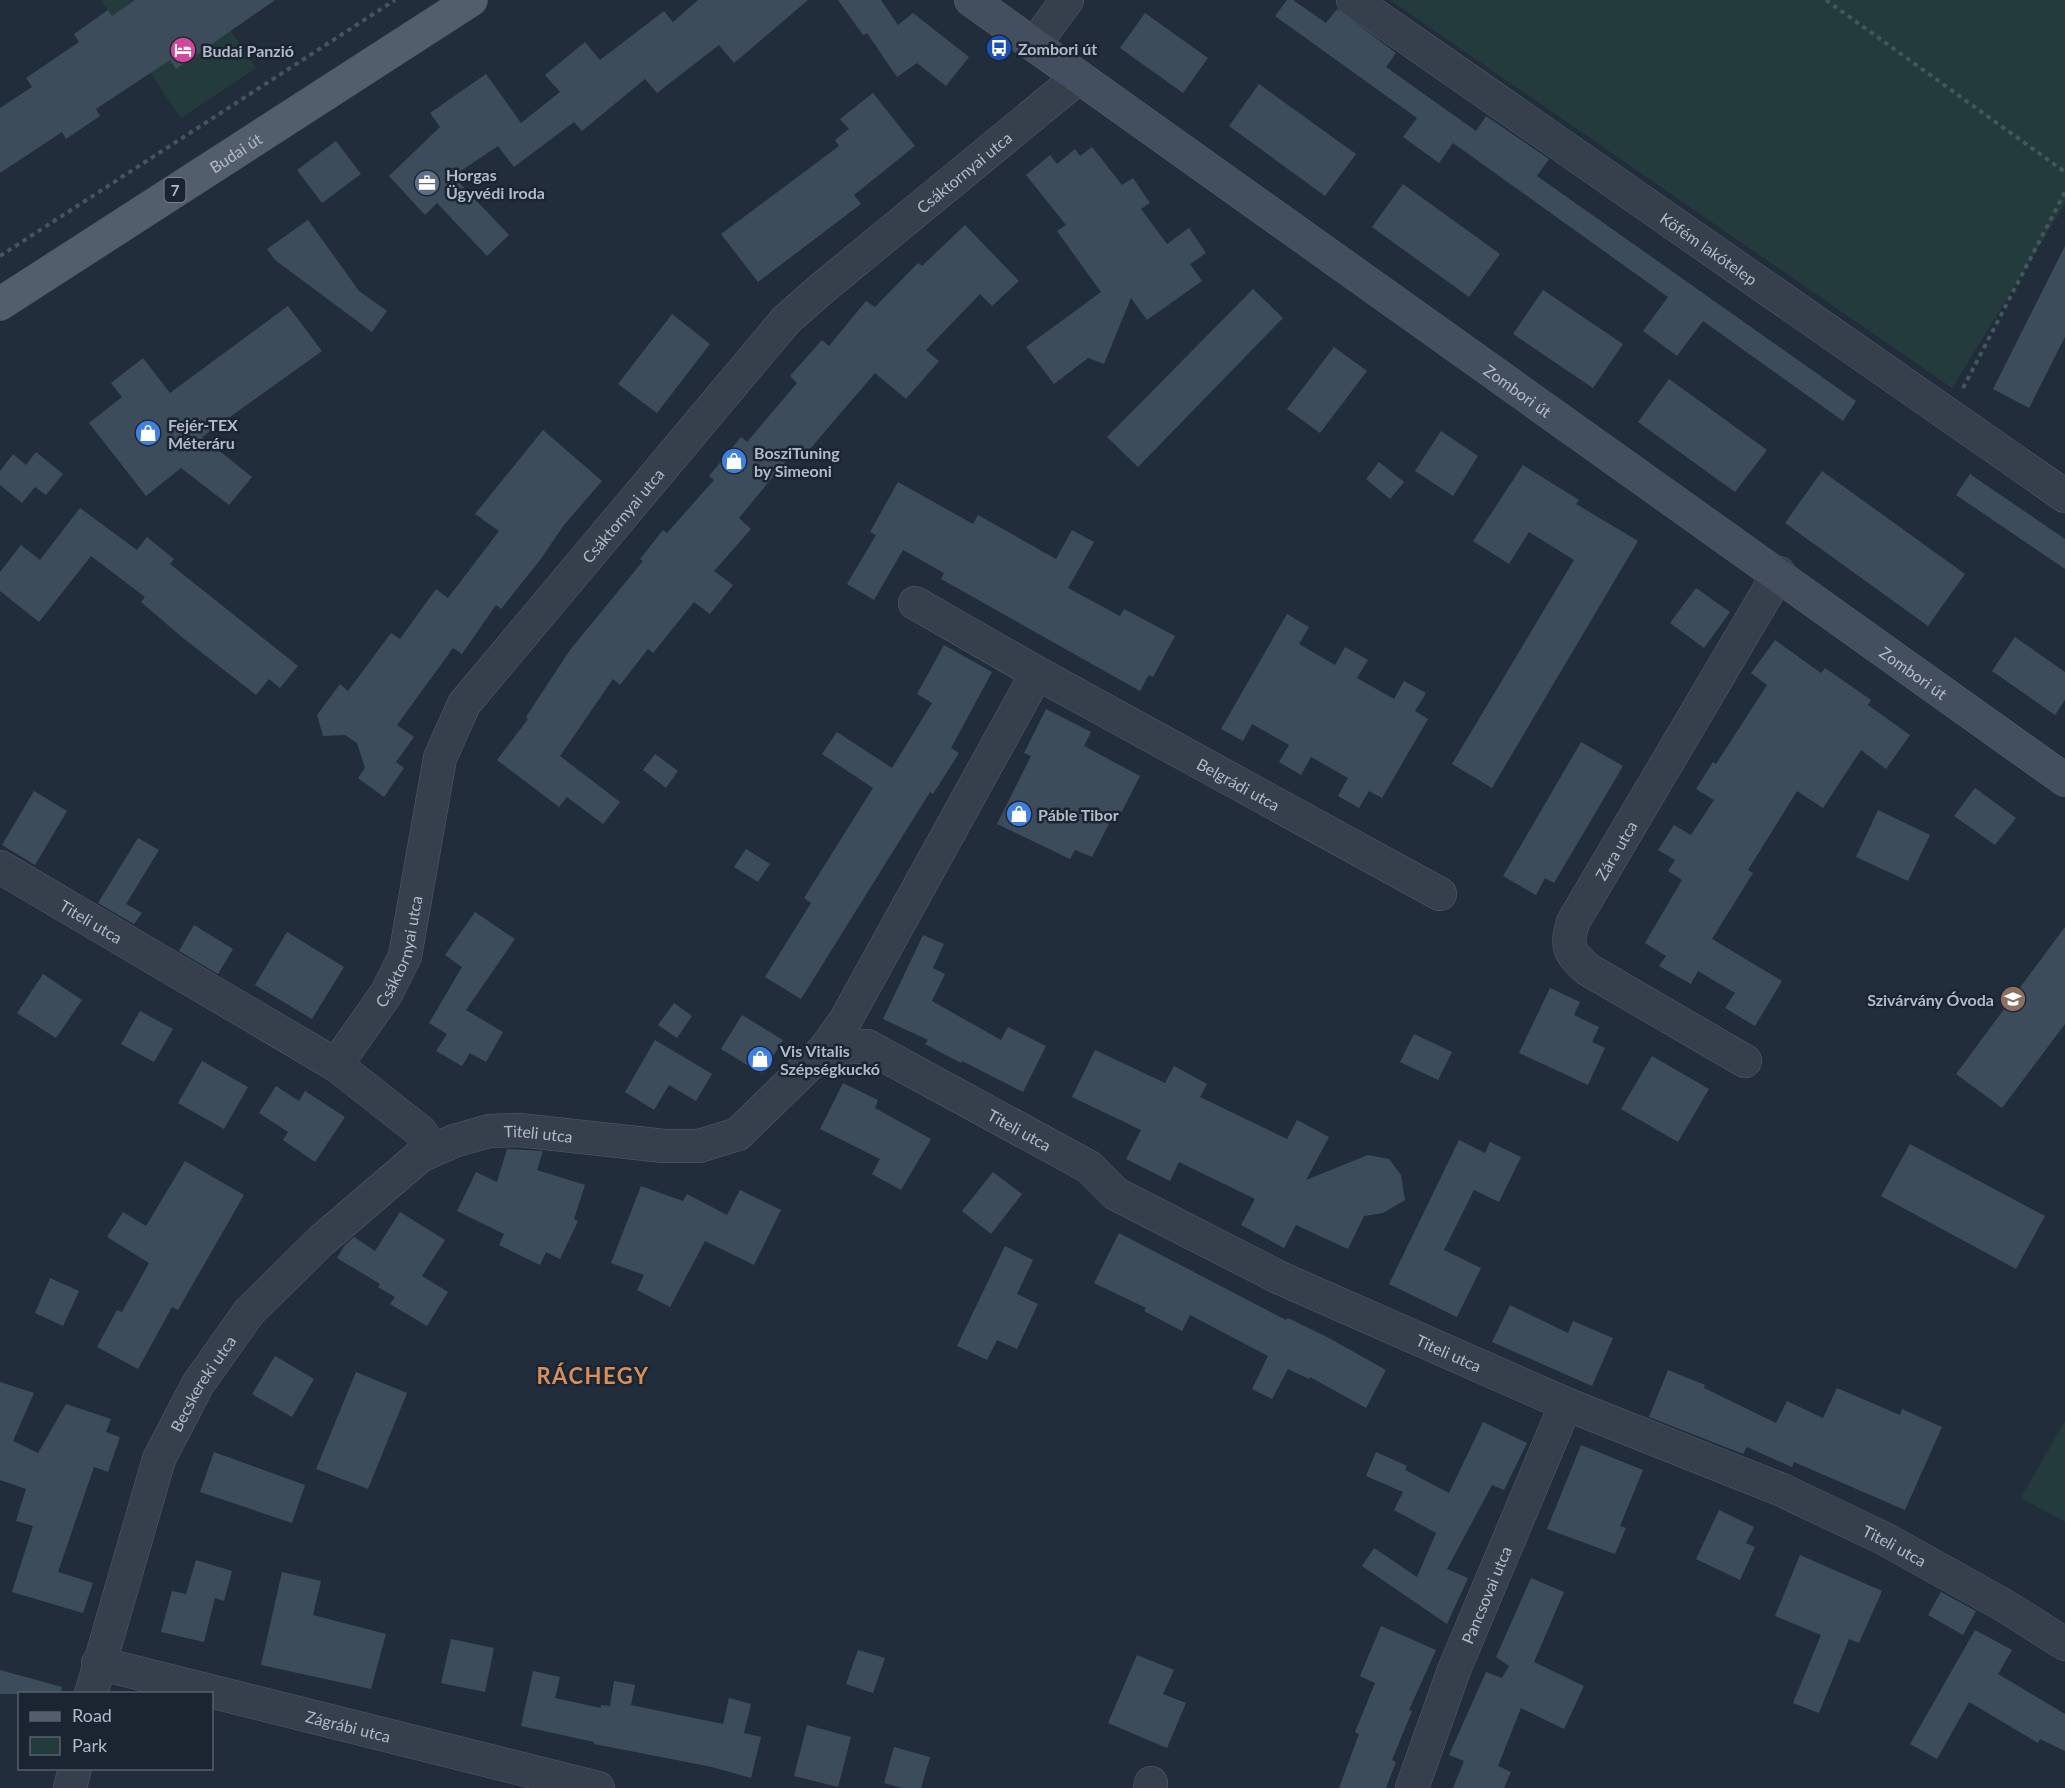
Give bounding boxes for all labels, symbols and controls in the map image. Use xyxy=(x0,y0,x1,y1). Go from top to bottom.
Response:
bus stop icon: Zombori út xyxy=(984,33,1014,63)
hotel icon: Budai Panzió xyxy=(168,35,198,65)
place label: Zombori út xyxy=(1018,39,1097,58)
place label: Budai Panzió xyxy=(202,41,294,60)
street label: Csáktornyai utca xyxy=(912,127,1015,216)
street label: Budai út xyxy=(205,128,265,176)
place label: Horgas Ügyvédi Iroda xyxy=(446,165,545,202)
office icon: Horgas Ügyvédi Iroda xyxy=(412,168,442,198)
road number: 7 xyxy=(164,178,186,202)
street label: Köfém lakótelep xyxy=(1657,208,1761,288)
street label: Zombori út xyxy=(1481,360,1556,421)
place label: Fejér-TEX Méteráru xyxy=(168,415,238,452)
shop icon: Fejér-TEX Méteráru xyxy=(133,418,163,448)
place label: BosziTuning by Simeoni xyxy=(754,443,840,480)
shop icon: BosziTuning by Simeoni xyxy=(719,446,749,476)
street label: Csáktornyai utca xyxy=(577,464,667,566)
street label: Zombori út xyxy=(1877,642,1951,703)
street label: Belgrádi utca xyxy=(1194,753,1283,814)
shop icon: Páble Tibor xyxy=(1004,799,1034,829)
place label: Páble Tibor xyxy=(1038,805,1119,824)
street label: Zára utca xyxy=(1591,817,1640,883)
street label: Csáktornyai utca xyxy=(370,894,425,1010)
street label: Titeli utca xyxy=(57,895,126,947)
school or university icon: Szivárvány Óvoda xyxy=(1998,984,2028,1014)
place label: Szivárvány Óvoda xyxy=(1867,990,1994,1009)
place label: Vis Vitalis Szépségkuckó xyxy=(779,1041,880,1078)
shop icon: Vis Vitalis Szépségkuckó xyxy=(745,1044,775,1074)
street label: Titeli utca xyxy=(985,1104,1055,1154)
street label: Titeli utca xyxy=(503,1120,574,1145)
street label: Titeli utca xyxy=(1413,1330,1485,1375)
street label: Becskereki utca xyxy=(166,1331,239,1435)
district label: RÁCHEGY xyxy=(536,1362,650,1389)
street label: Titeli utca xyxy=(1860,1520,1930,1570)
street label: Pancsovai utca xyxy=(1457,1543,1515,1646)
legend xyxy=(18,1692,213,1770)
text: Road xyxy=(72,1704,112,1726)
street label: Zágrábi utca xyxy=(304,1706,393,1745)
text: Park xyxy=(72,1734,108,1756)

